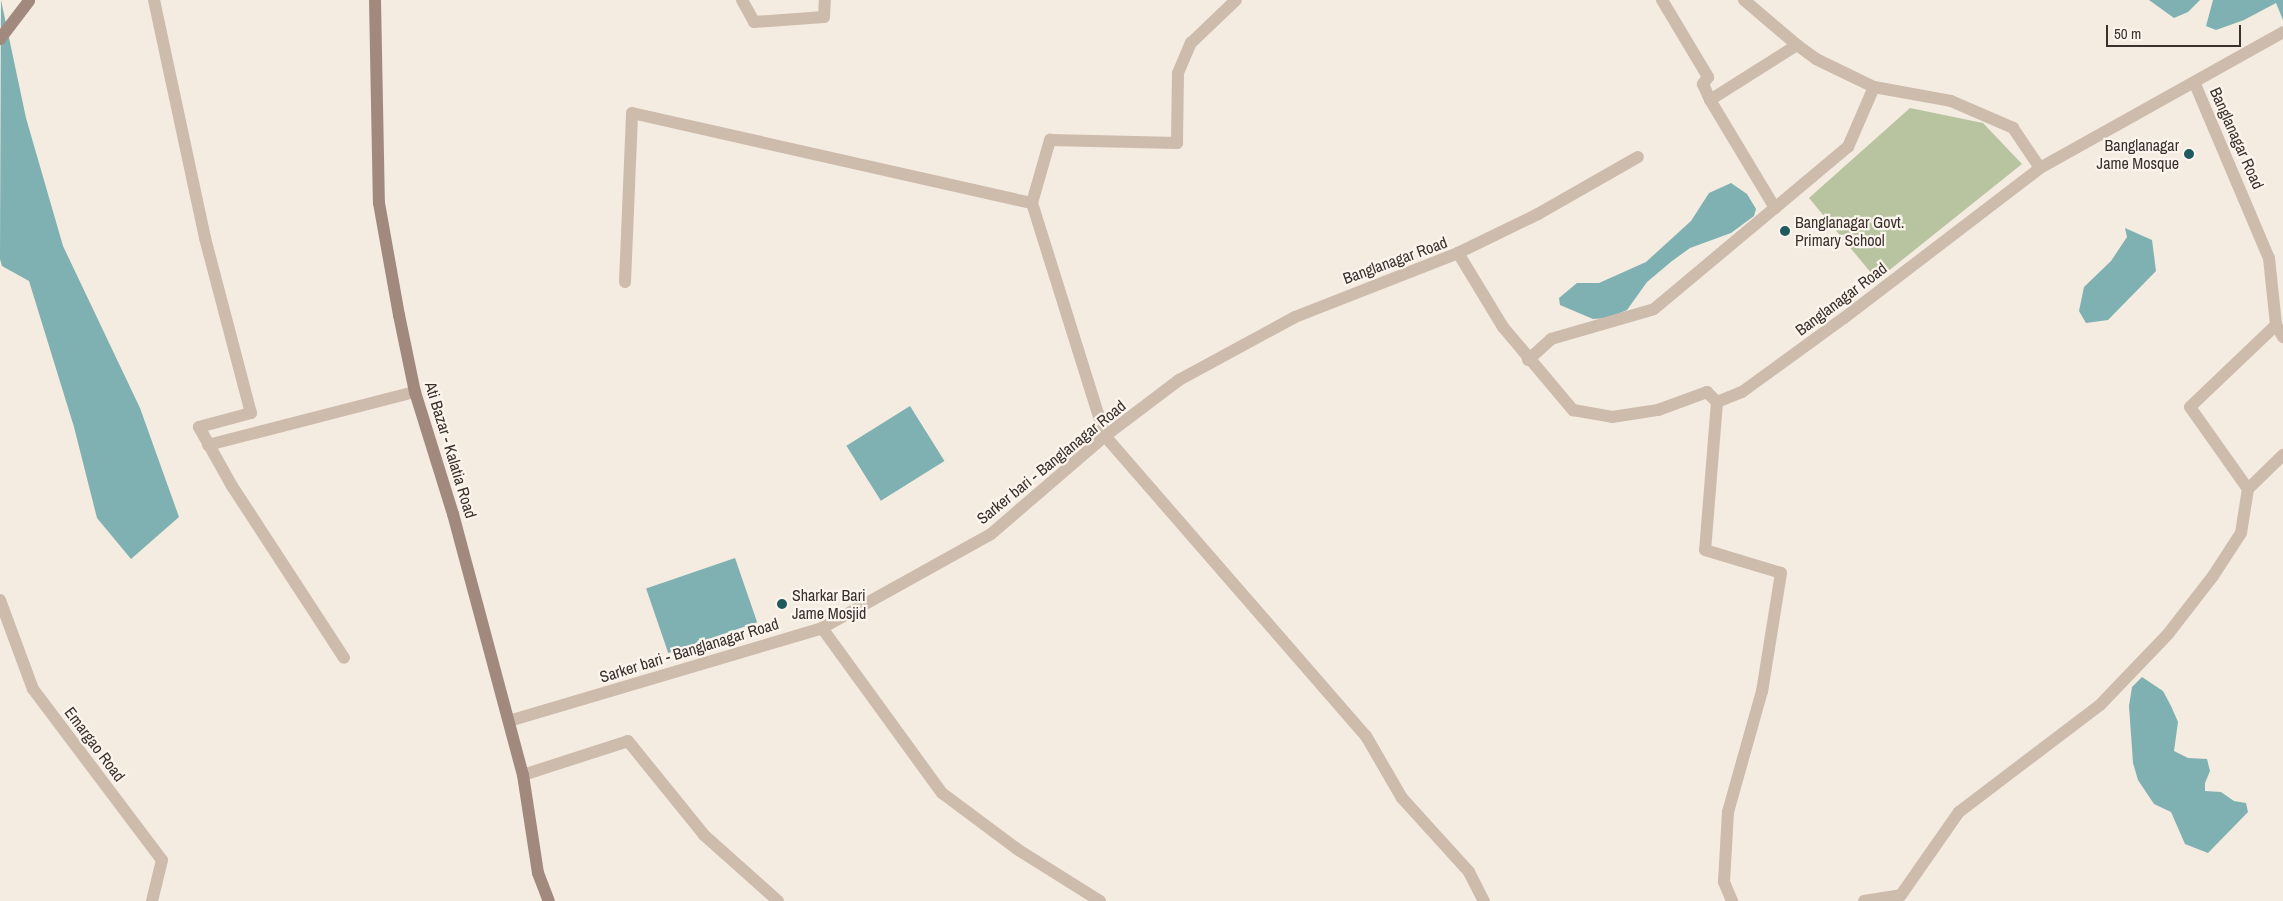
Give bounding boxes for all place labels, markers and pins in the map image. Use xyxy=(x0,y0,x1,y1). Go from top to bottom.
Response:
place label: Banglanagar Jame Mosque xyxy=(2097,135,2179,173)
marker: Banglanagar Jame Mosque xyxy=(2183,148,2195,160)
place label: Banglanagar Govt. Primary School xyxy=(1795,212,1904,250)
marker: Banglanagar Govt. Primary School xyxy=(1779,225,1791,237)
place label: Sharkar Bari Jame Mosjid xyxy=(792,585,866,623)
marker: Sharkar Bari Jame Mosjid xyxy=(776,598,788,610)

